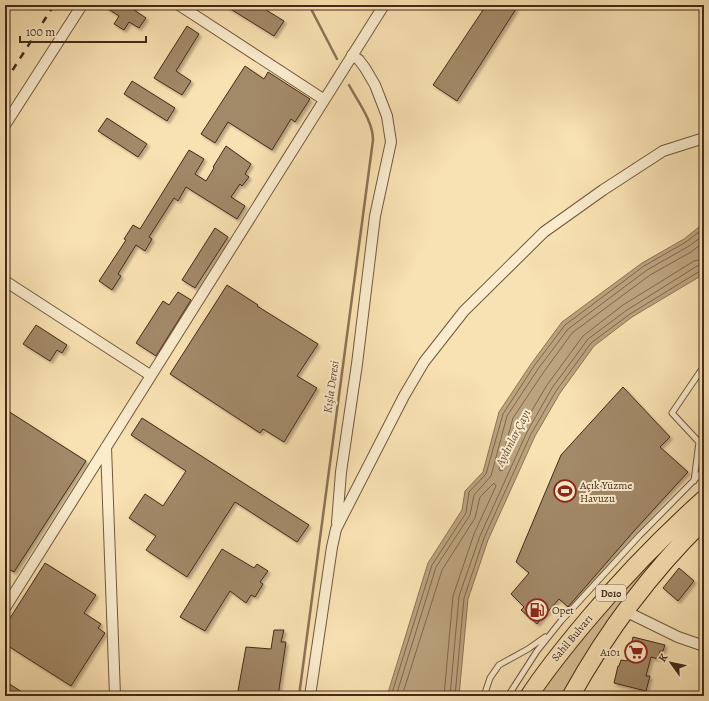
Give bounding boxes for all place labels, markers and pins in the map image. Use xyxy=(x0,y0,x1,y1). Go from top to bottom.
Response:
sports icon: Açık Yüzme Havuzu xyxy=(552,478,578,504)
place label: Açık Yüzme Havuzu xyxy=(579,478,632,506)
fuel station icon: Opet xyxy=(524,597,550,623)
place label: Opet xyxy=(552,603,574,618)
supermarket icon: A101 xyxy=(623,639,649,665)
place label: A101 xyxy=(599,645,620,660)

